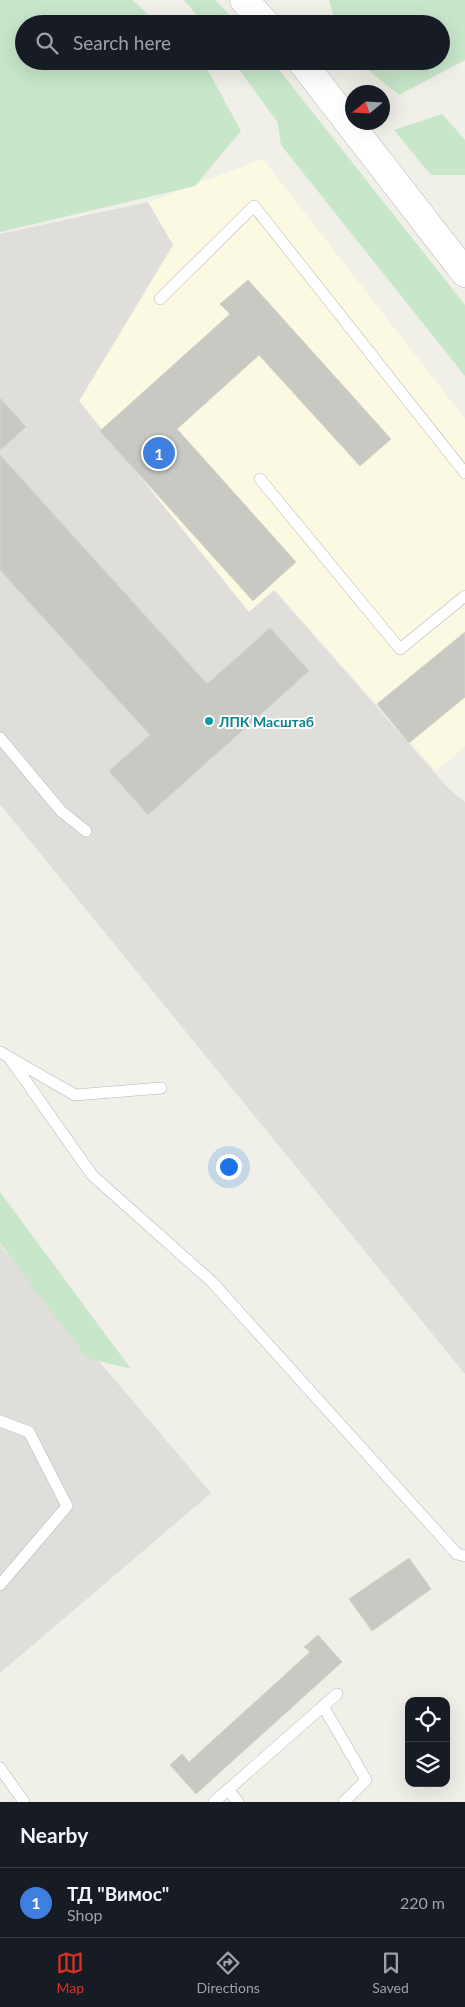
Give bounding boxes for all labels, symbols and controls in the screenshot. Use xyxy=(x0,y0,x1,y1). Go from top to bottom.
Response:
search box xyxy=(15,15,450,70)
icon: search xyxy=(33,29,61,57)
text: Search here xyxy=(73,31,171,54)
north arrow xyxy=(345,85,390,130)
pin: 1 xyxy=(143,434,175,472)
place label: ЛПК Масштаб xyxy=(218,713,314,730)
marker: ЛПК Масштаб xyxy=(203,715,215,727)
your location xyxy=(216,1154,242,1180)
map controls xyxy=(405,1697,450,1787)
button: locate xyxy=(405,1697,450,1742)
button: layers xyxy=(405,1742,450,1787)
text: Nearby xyxy=(20,1822,88,1847)
text: ТД "Вимос" xyxy=(67,1882,169,1905)
text: 1 xyxy=(31,1893,41,1912)
text: 220 m xyxy=(400,1893,445,1912)
text: Shop xyxy=(67,1905,103,1924)
tab: Map xyxy=(56,1949,84,1996)
tab: Directions xyxy=(197,1949,260,1996)
tab: Saved xyxy=(372,1949,409,1996)

